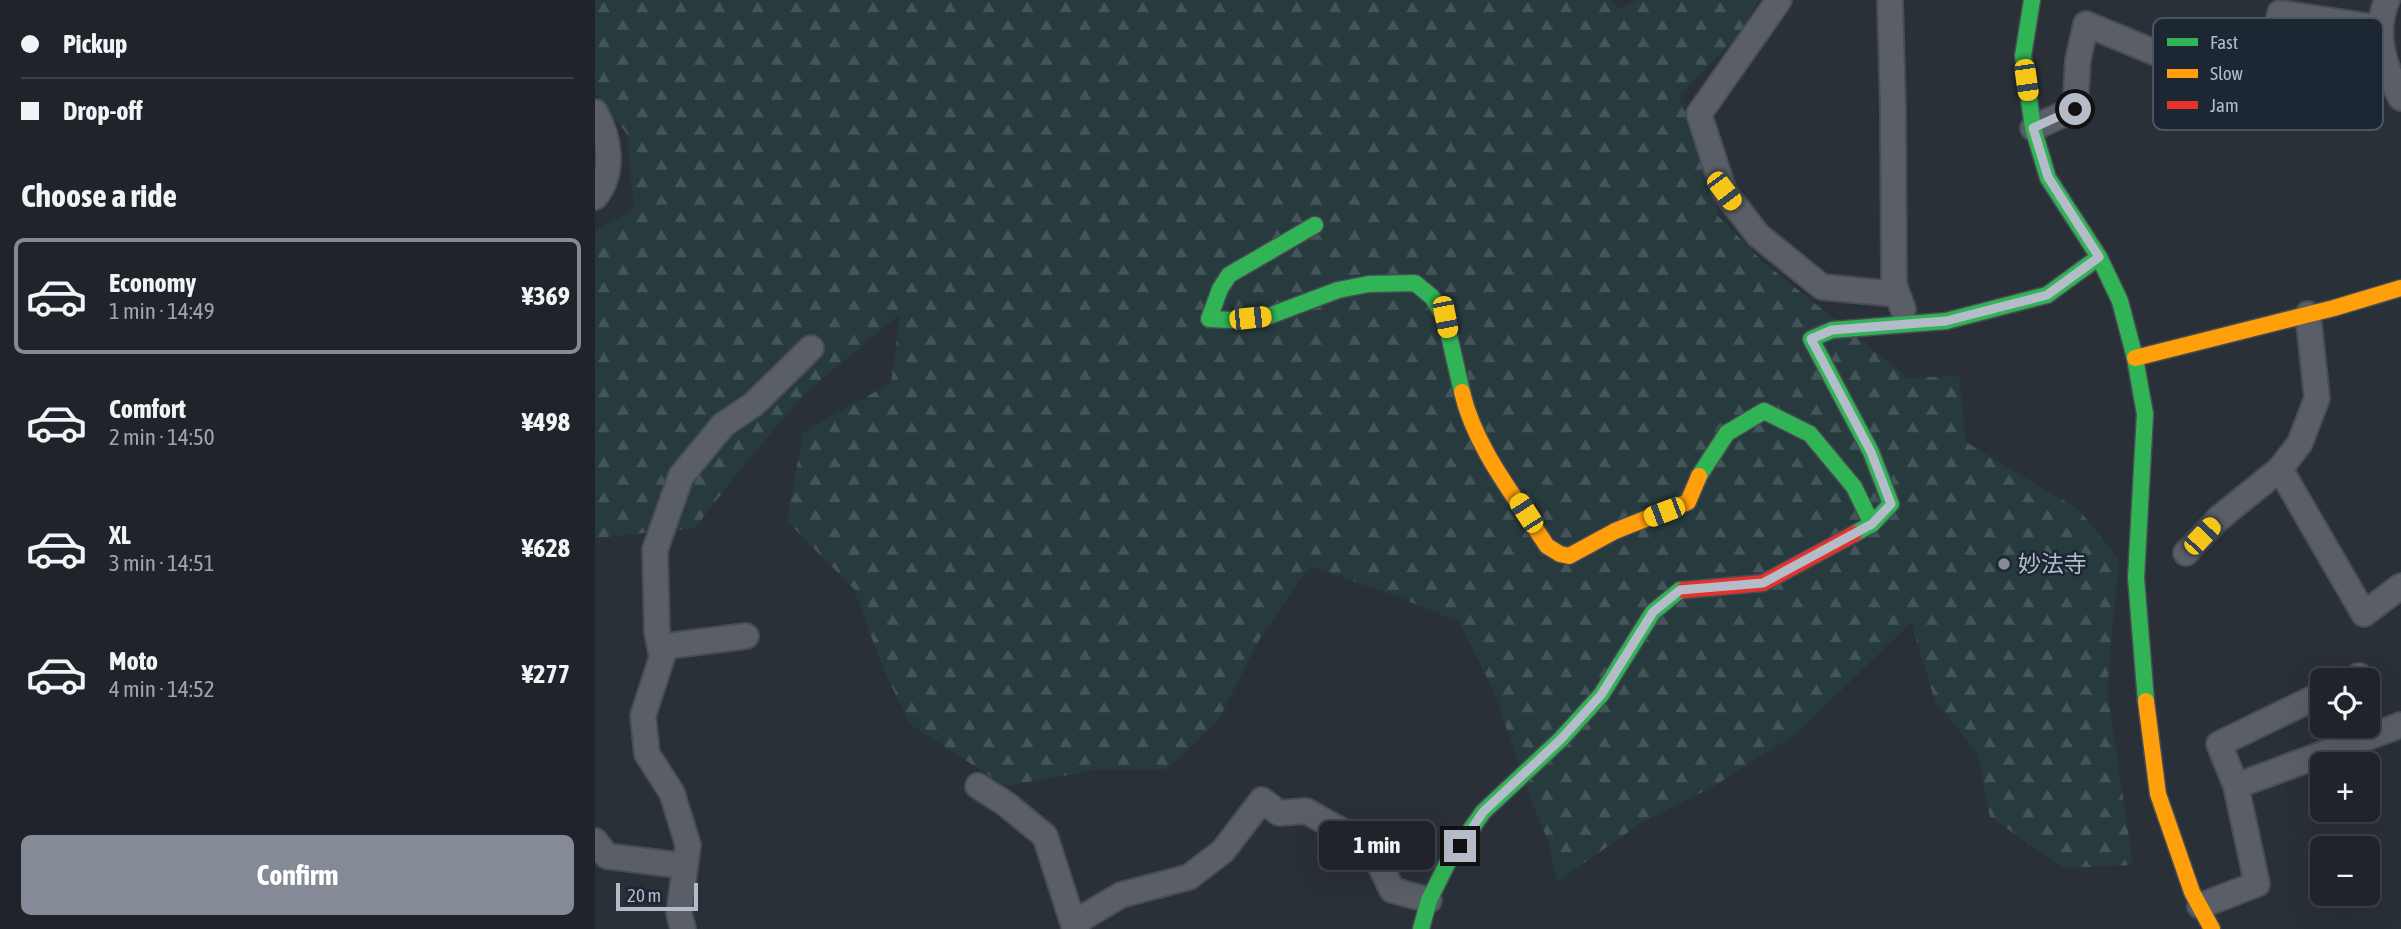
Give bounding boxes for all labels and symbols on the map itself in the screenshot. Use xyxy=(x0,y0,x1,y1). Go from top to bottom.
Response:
legend xyxy=(2153,18,2383,130)
text: Fast xyxy=(2210,31,2238,53)
car xyxy=(2013,58,2040,102)
text: Slow xyxy=(2210,62,2244,84)
route start xyxy=(2059,93,2091,125)
text: Jam xyxy=(2210,94,2239,116)
car xyxy=(1703,168,1746,214)
car xyxy=(1431,294,1460,340)
car xyxy=(1229,305,1272,331)
car xyxy=(1506,490,1547,536)
car xyxy=(1641,495,1688,529)
car xyxy=(2180,513,2225,559)
place label: 妙法寺 xyxy=(2018,551,2087,577)
marker: 妙法寺 xyxy=(1996,556,2012,572)
callout: 1 min xyxy=(1320,822,1435,870)
route end xyxy=(1444,830,1476,862)
scale bar xyxy=(616,880,698,912)

